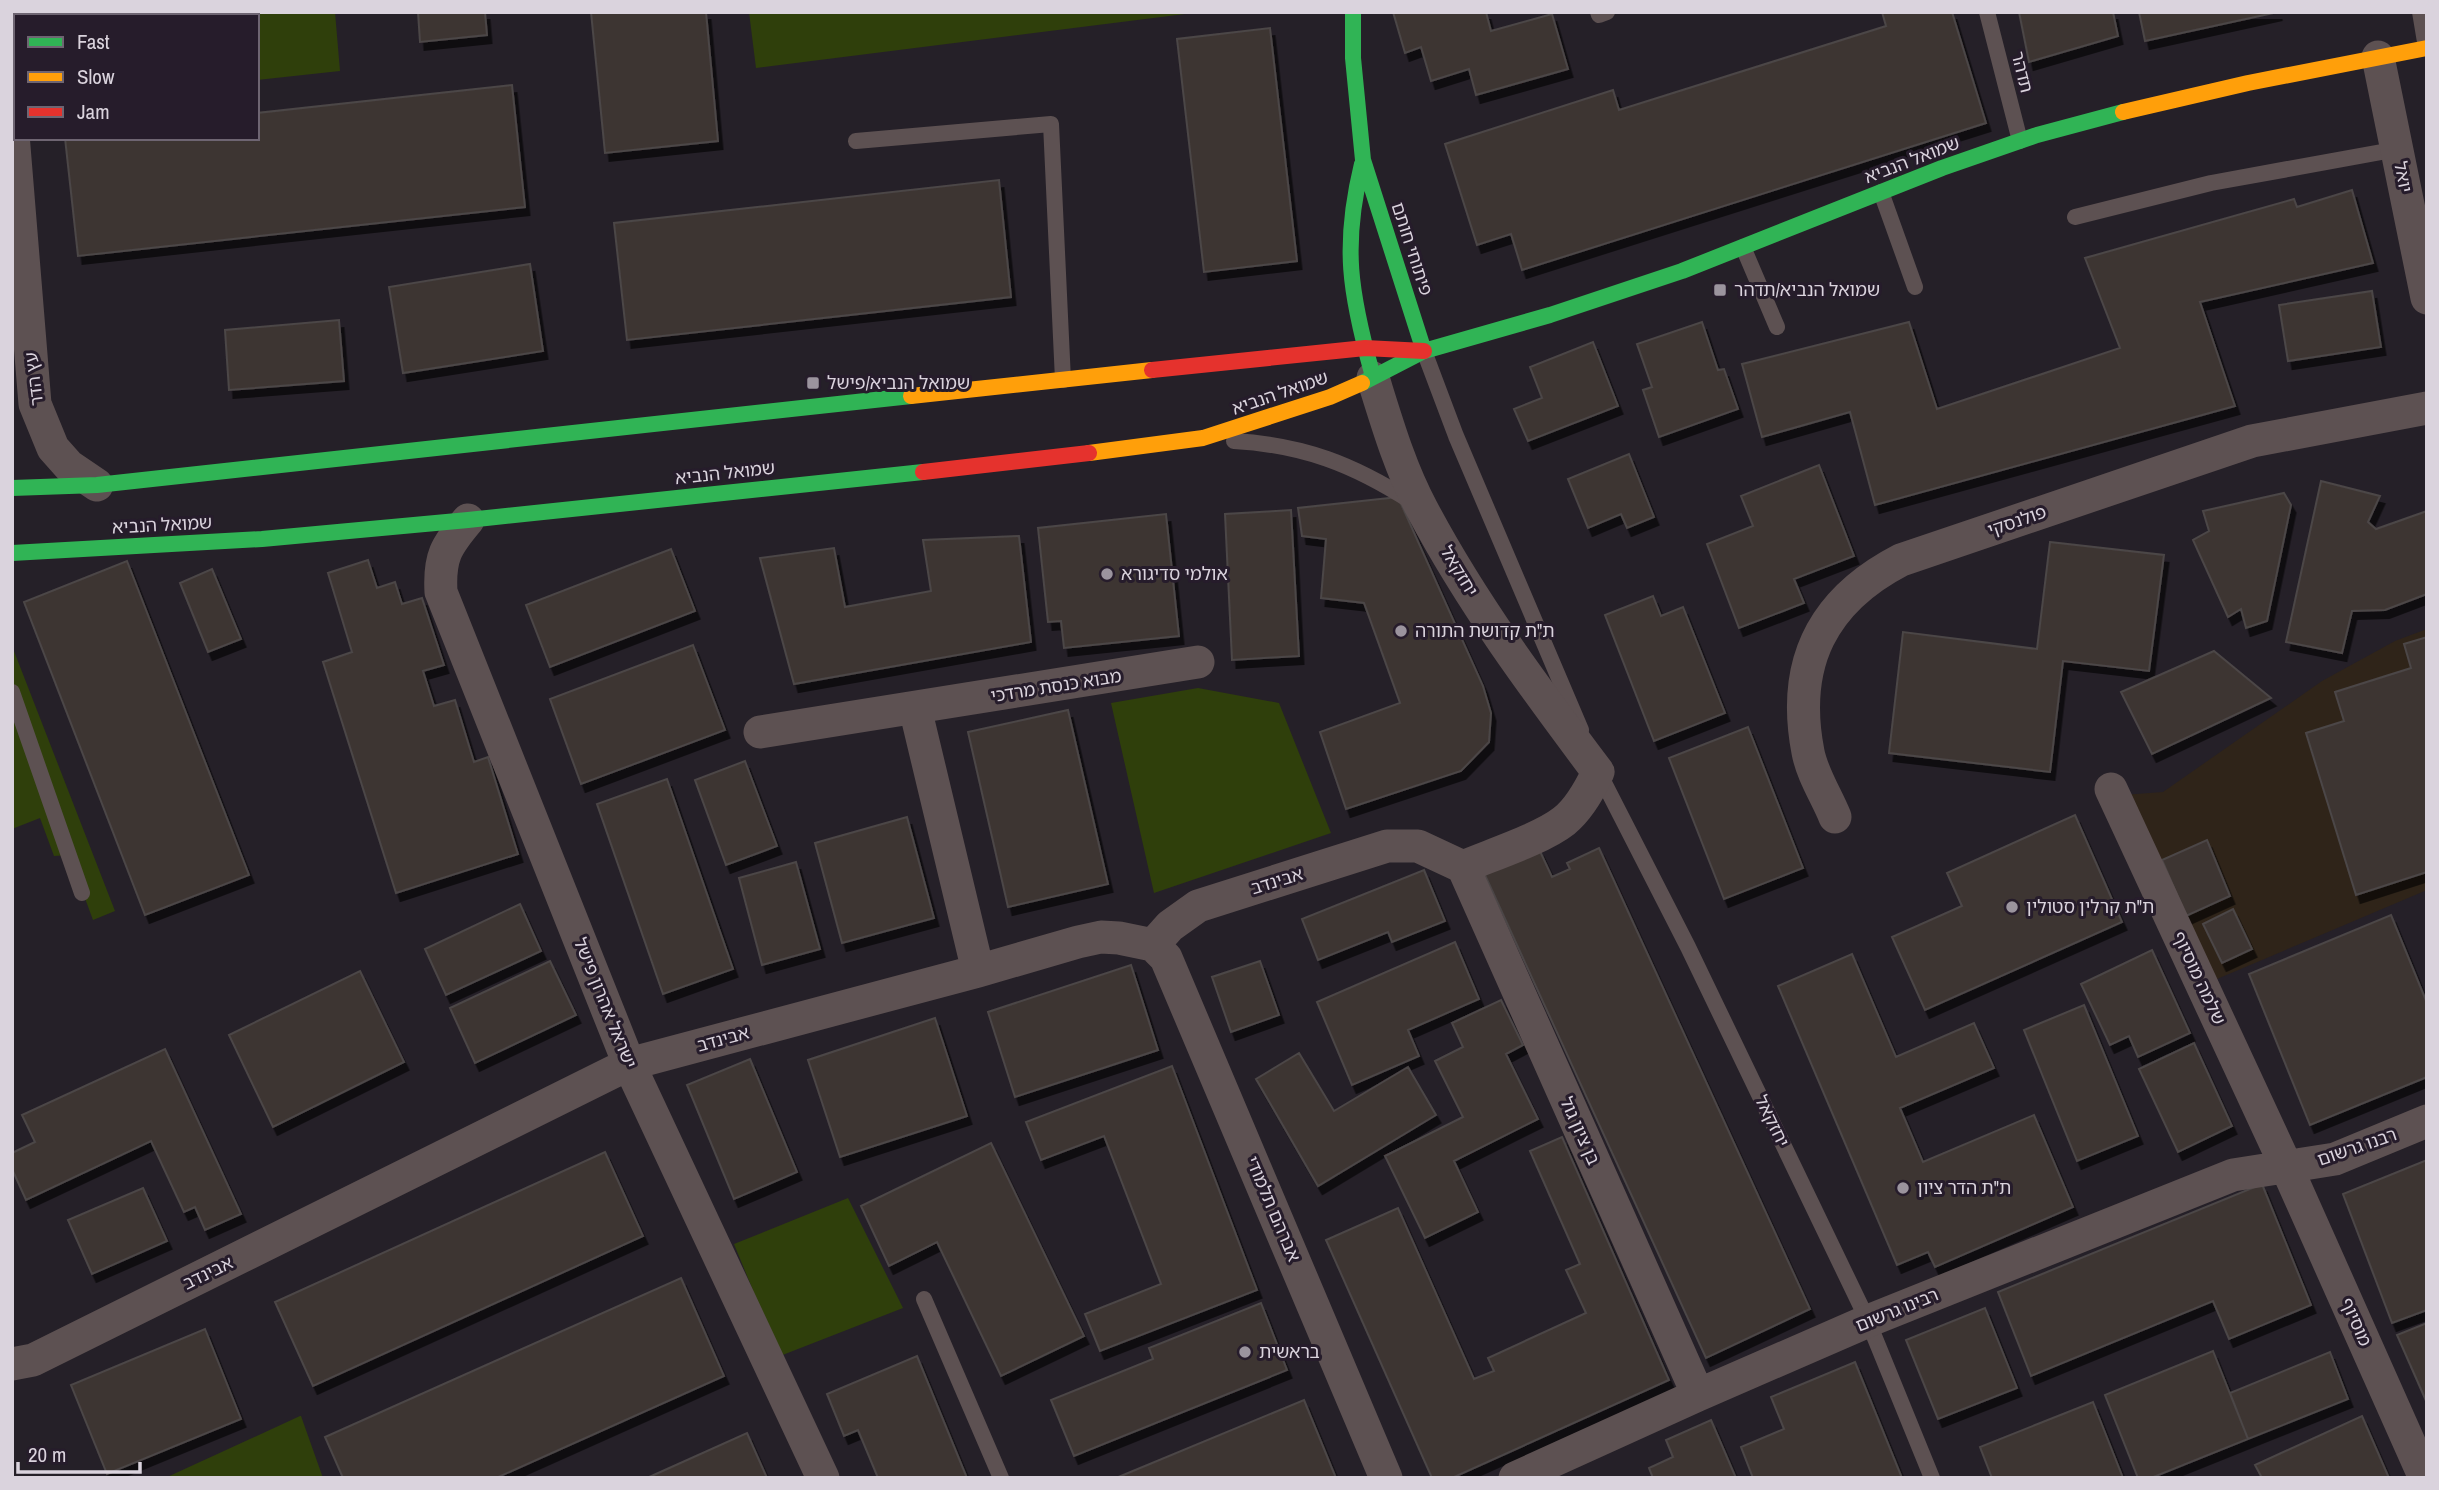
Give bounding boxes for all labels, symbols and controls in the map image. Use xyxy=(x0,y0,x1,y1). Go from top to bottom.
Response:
legend xyxy=(14,14,259,140)
text: Fast xyxy=(77,27,110,56)
street label: תדהר xyxy=(2005,49,2040,95)
text: Slow xyxy=(77,62,115,91)
text: Jam xyxy=(77,97,110,126)
street label: שמואל הנביא xyxy=(1861,130,1963,189)
street label: יואל xyxy=(2388,159,2419,195)
street label: פיתוחי חותם xyxy=(1386,199,1439,299)
place label: שמואל הנביא/תדהר xyxy=(1734,277,1880,302)
marker: שמואל הנביא/תדהר xyxy=(1712,282,1728,298)
street label: עץ הדר xyxy=(18,351,49,407)
street label: שמואל הנביא xyxy=(1228,364,1331,421)
place label: שמואל הנביא/פישל xyxy=(827,370,970,395)
marker: שמואל הנביא/פישל xyxy=(805,375,821,391)
street label: שמואל הנביא xyxy=(674,455,776,490)
street label: פולנסקי xyxy=(1984,499,2050,542)
street label: שמואל הנביא xyxy=(111,509,213,540)
street label: יחזקאל xyxy=(1435,541,1484,601)
place label: אולמי סדיגורא xyxy=(1121,561,1228,586)
marker: אולמי סדיגורא xyxy=(1099,566,1115,582)
place label: ת"ת קדושת התורה xyxy=(1415,618,1555,643)
marker: ת"ת קדושת התורה xyxy=(1393,623,1409,639)
street label: מבוא כנסת מרדכי xyxy=(989,663,1123,708)
street label: אבינדב xyxy=(1248,861,1306,900)
place label: ת"ת קרלין סטולין xyxy=(2026,894,2154,919)
marker: ת"ת קרלין סטולין xyxy=(2004,899,2020,915)
street label: שלמה מוסיוף xyxy=(2167,927,2232,1029)
street label: ישראל אהרון פישל xyxy=(568,934,643,1072)
street label: אבינדב xyxy=(694,1020,752,1057)
street label: יחזקאל xyxy=(1749,1091,1796,1151)
street label: בן ציון גול xyxy=(1554,1093,1607,1169)
street label: רבנו גרשום xyxy=(2314,1121,2400,1172)
street label: אברהם תלמודי xyxy=(1240,1152,1307,1265)
place label: ת"ת הדר ציון xyxy=(1917,1175,2011,1200)
marker: ת"ת הדר ציון xyxy=(1895,1180,1911,1196)
street label: אבינדב xyxy=(178,1250,237,1295)
street label: רבינו גרשום xyxy=(1852,1282,1942,1338)
street label: מוסיוף xyxy=(2335,1294,2378,1350)
place label: בראשית xyxy=(1259,1339,1320,1364)
marker: בראשית xyxy=(1237,1344,1253,1360)
scale bar xyxy=(18,1430,140,1474)
text: 20 m xyxy=(28,1440,66,1469)

